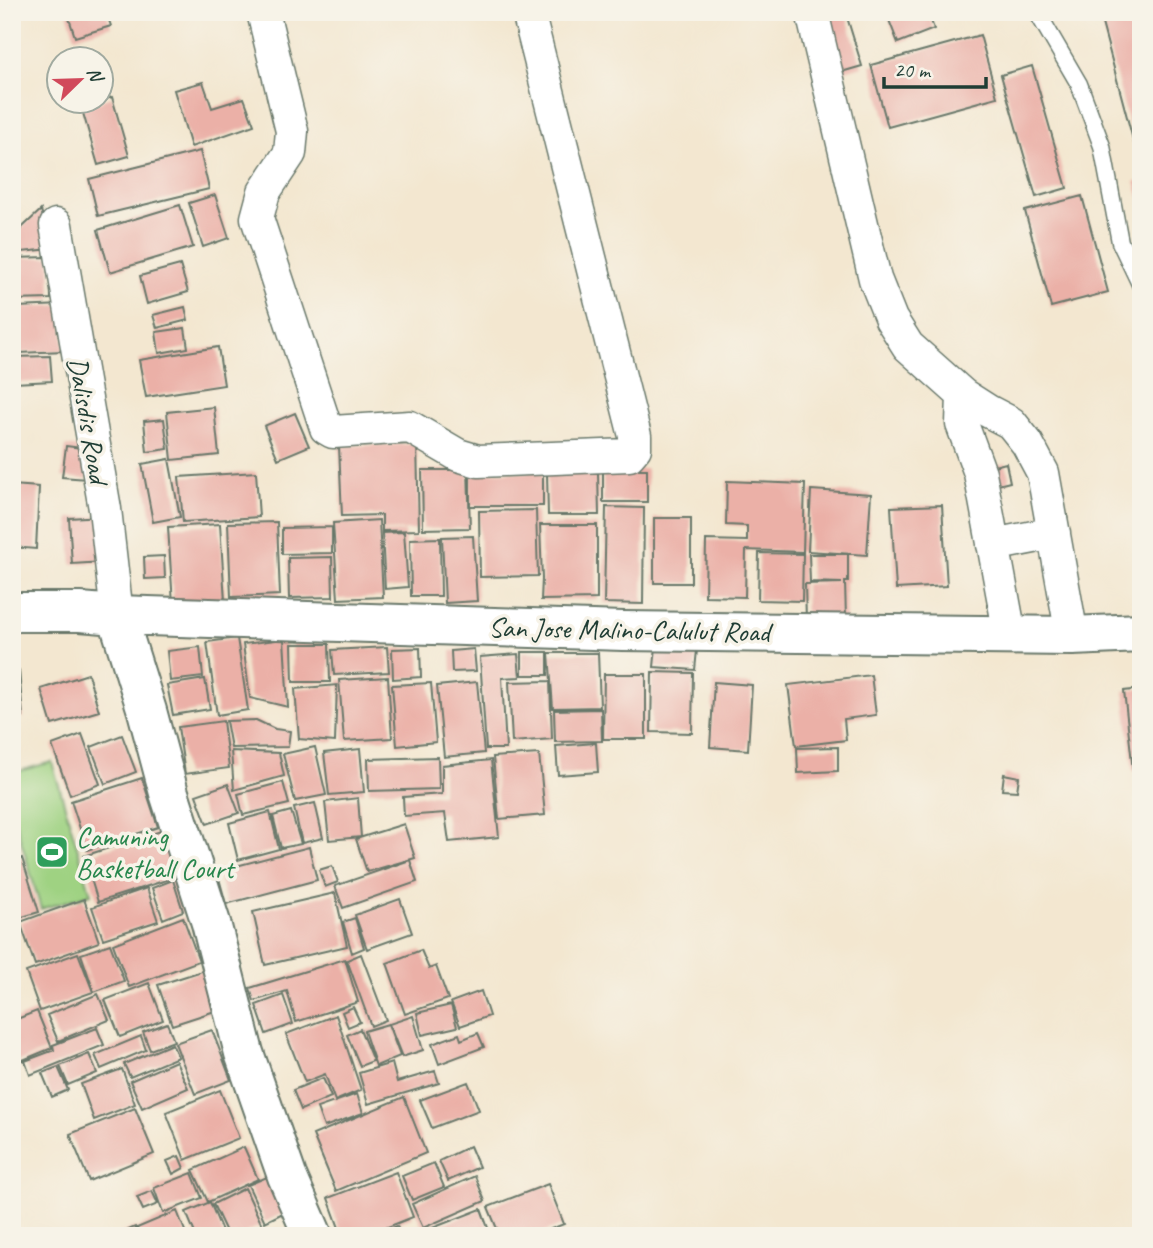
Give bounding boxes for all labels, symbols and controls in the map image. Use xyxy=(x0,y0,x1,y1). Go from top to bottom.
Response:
north arrow xyxy=(46,46,116,116)
scale bar xyxy=(884,46,985,90)
text: 20 m xyxy=(894,57,932,83)
text: N xyxy=(81,64,109,87)
street label: Dalisdis Road xyxy=(60,354,117,490)
street label: San Jose Malino-Calulut Road xyxy=(488,610,774,650)
place label: Camuning Basketball Court xyxy=(76,819,236,886)
sports icon: Camuning Basketball Court xyxy=(33,833,71,871)

